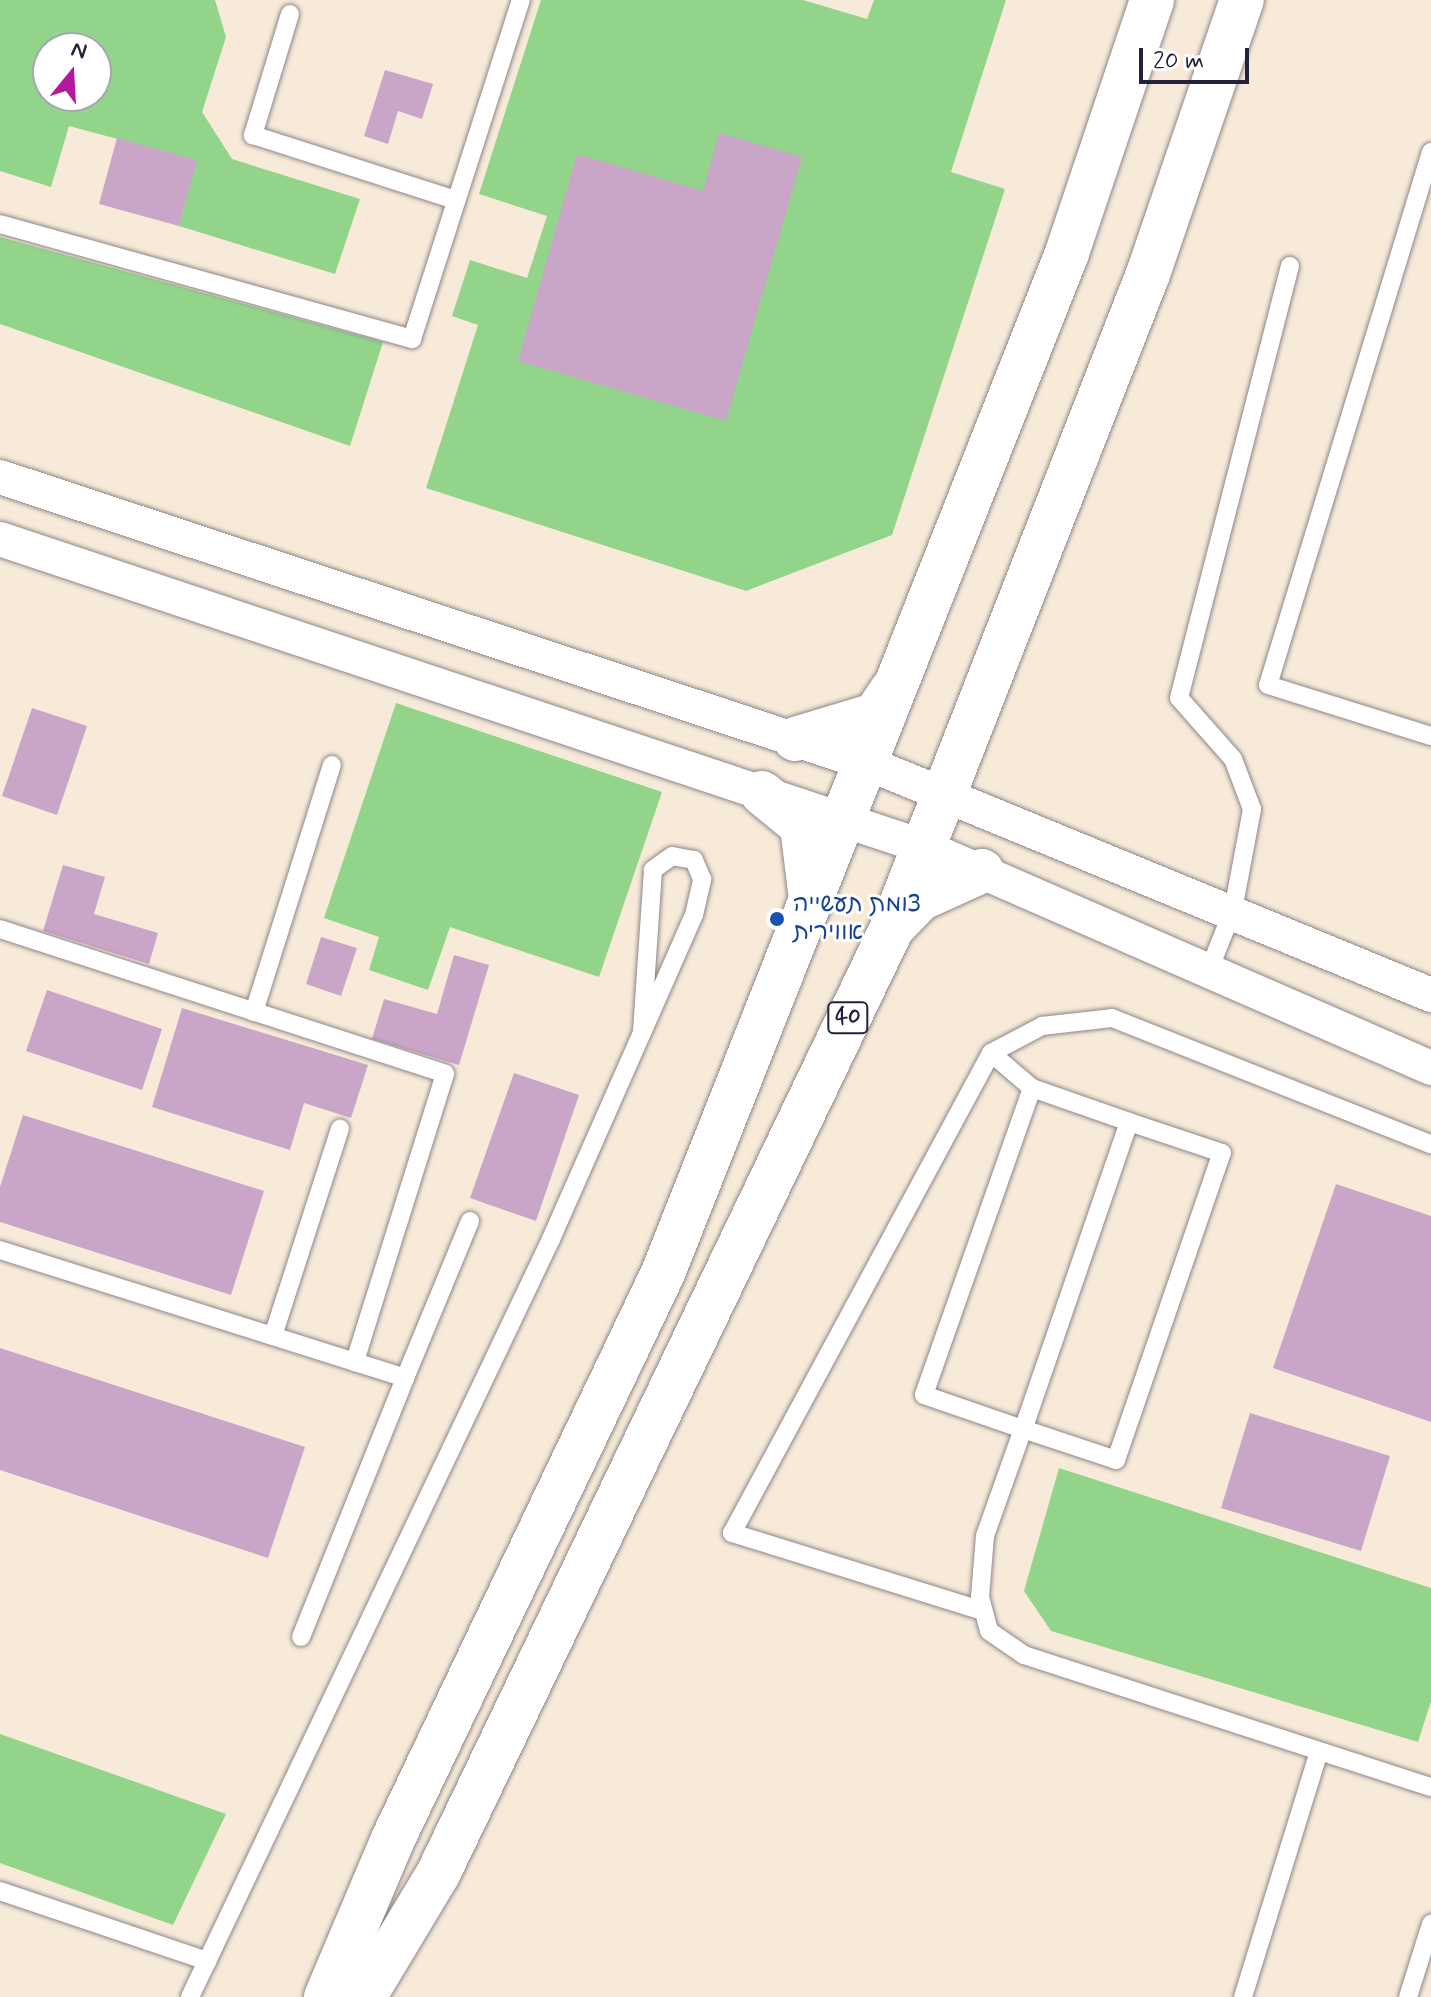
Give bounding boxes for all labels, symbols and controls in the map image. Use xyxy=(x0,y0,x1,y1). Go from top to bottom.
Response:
north arrow xyxy=(32,32,112,112)
scale bar xyxy=(1143,32,1253,82)
text: N xyxy=(68,35,90,67)
text: 20 m xyxy=(1153,46,1204,77)
place label: צומת תעשייה אווירית xyxy=(793,891,921,947)
marker: צומת תעשייה אווירית xyxy=(768,910,786,928)
road number: 40 xyxy=(826,1000,870,1036)

